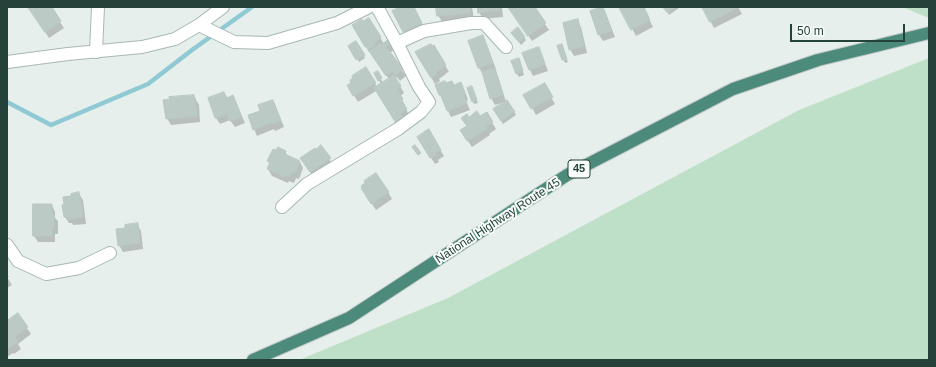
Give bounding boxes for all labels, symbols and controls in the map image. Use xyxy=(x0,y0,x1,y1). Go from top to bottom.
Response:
scale bar xyxy=(792,16,907,42)
text: 50 m xyxy=(797,24,824,38)
road number: 45 xyxy=(568,160,590,178)
street label: National Highway Route 45 xyxy=(433,175,563,267)

